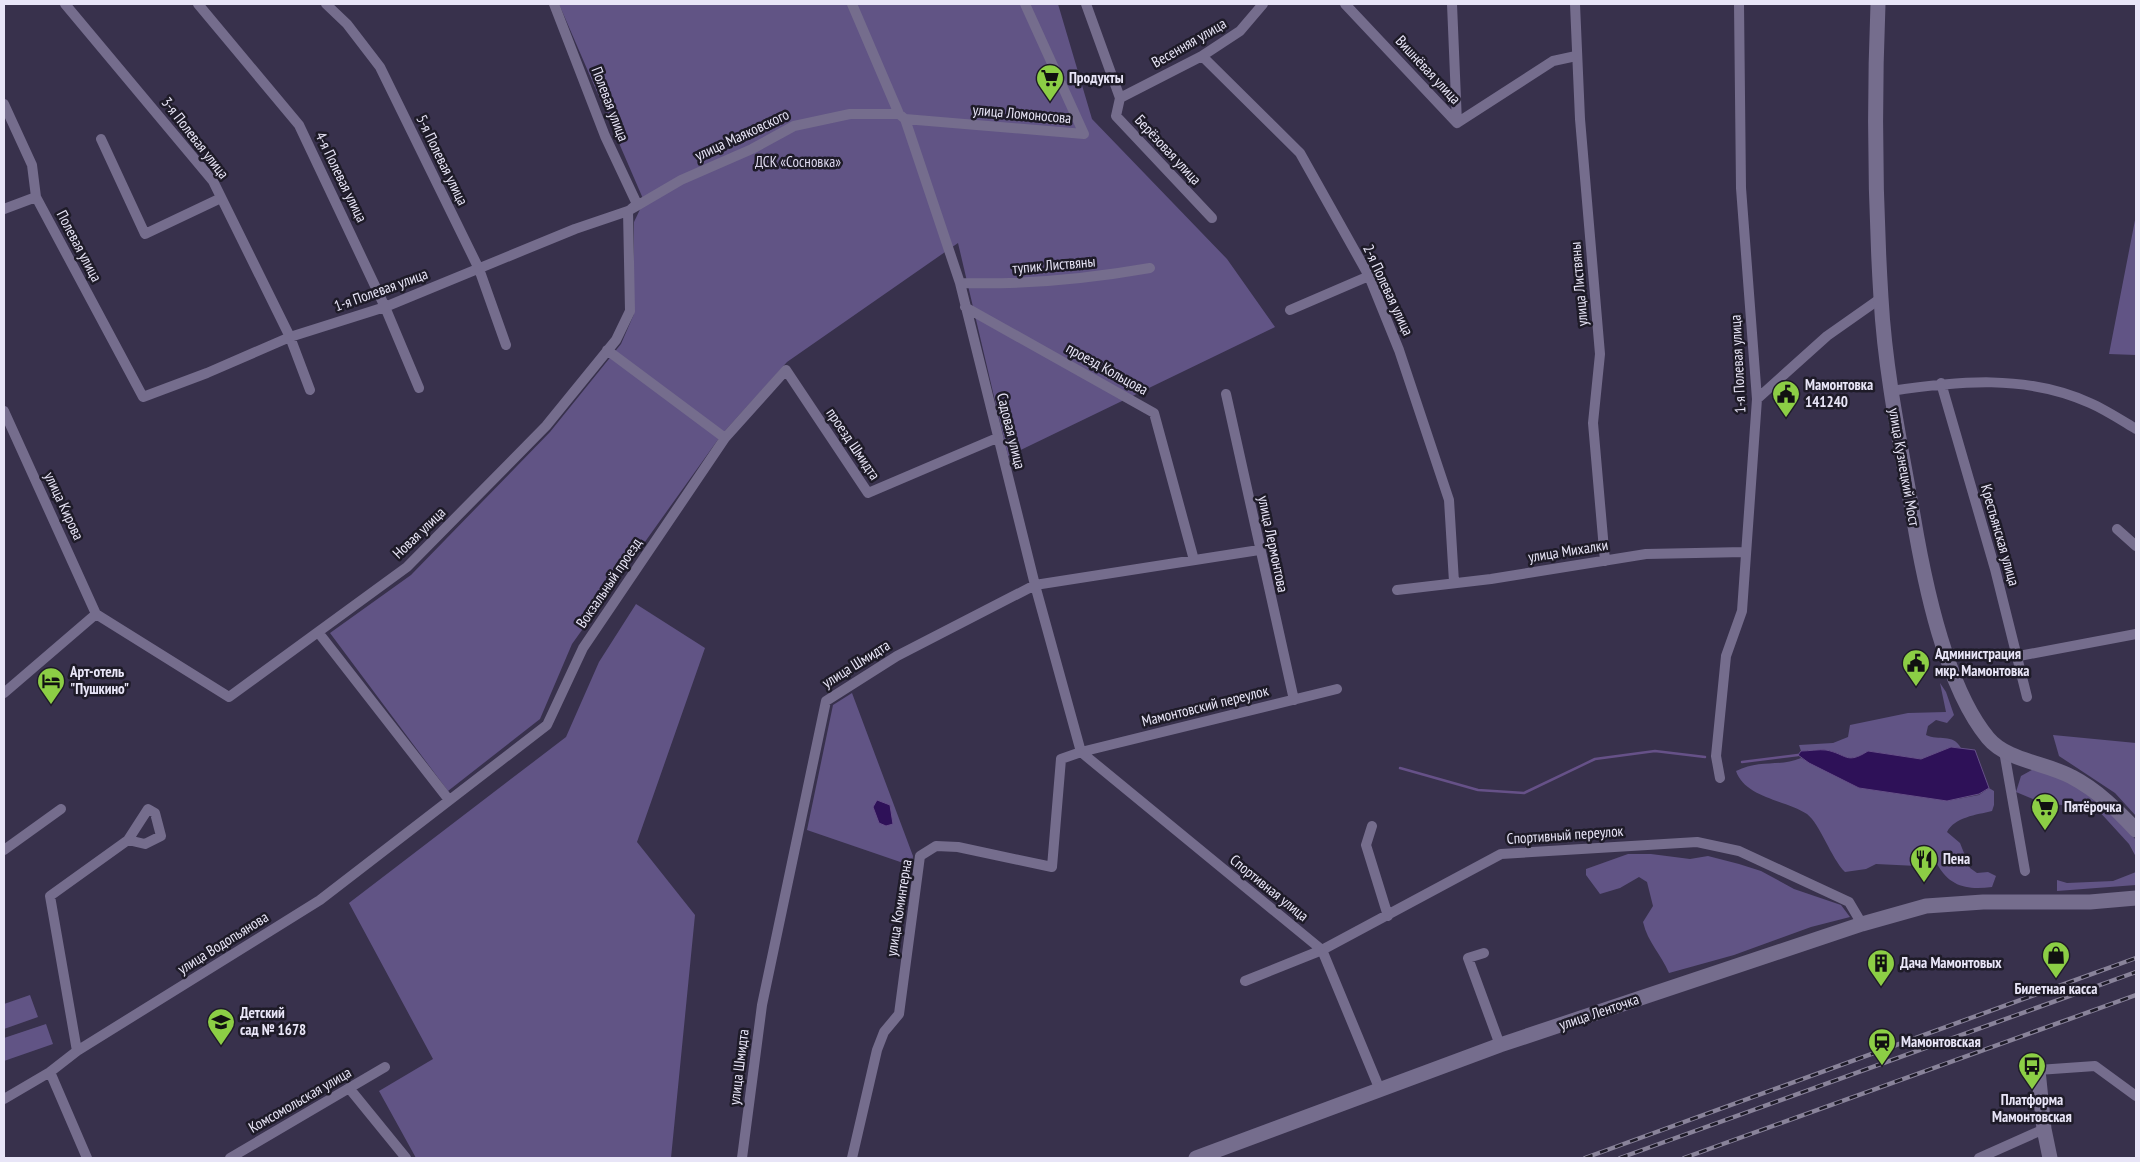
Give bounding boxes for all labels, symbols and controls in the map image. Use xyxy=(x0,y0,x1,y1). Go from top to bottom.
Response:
street label: Весенняя улица xyxy=(1148,14,1229,72)
street label: Вишнёвая улица xyxy=(1392,31,1465,108)
supermarket icon: Продукты xyxy=(1035,63,1065,102)
street label: Полевая улица xyxy=(588,64,633,144)
place label: Продукты xyxy=(1069,68,1124,87)
street label: 3-я Полевая улица xyxy=(158,93,233,182)
street label: улица Ломоносова xyxy=(972,100,1072,127)
street label: улица Маяковского xyxy=(692,104,792,165)
street label: 5-я Полевая улица xyxy=(412,111,473,208)
street label: Берёзовая улица xyxy=(1131,111,1206,189)
street label: 4-я Полевая улица xyxy=(311,128,372,225)
park label: ДСК «Сосновка» xyxy=(755,152,841,171)
street label: Полевая улица xyxy=(53,207,106,285)
street label: 2-я Полевая улица xyxy=(1359,241,1418,338)
street label: улица Листвяны xyxy=(1565,241,1592,327)
street label: тупик Листвяны xyxy=(1012,251,1096,278)
street label: 1-я Полевая улица xyxy=(331,264,430,315)
street label: 1-я Полевая улица xyxy=(1725,314,1750,414)
street label: проезд Кольцова xyxy=(1063,338,1152,399)
place label: Мамонтовка 141240 xyxy=(1805,375,1873,411)
public building icon: Мамонтовка 141240 xyxy=(1771,379,1801,418)
street label: Садовая улица xyxy=(993,391,1030,471)
street label: проезд Шмидта xyxy=(822,404,884,483)
street label: улица Кузнецкий Мост xyxy=(1885,406,1924,528)
street label: улица Кирова xyxy=(40,469,88,543)
street label: Крестьянская улица xyxy=(1977,482,2024,588)
street label: улица Лермонтова xyxy=(1254,494,1293,594)
street label: Новая улица xyxy=(388,503,449,562)
street label: Вокзальный проезд xyxy=(572,534,646,631)
street label: улица Михалки xyxy=(1527,535,1609,566)
street label: улица Шмидта xyxy=(818,635,893,692)
place label: Администрация мкр. Мамонтовка xyxy=(1934,644,2030,680)
public building icon: Администрация мкр. Мамонтовка xyxy=(1901,648,1931,687)
place label: Арт-отель "Пушкино" xyxy=(69,662,129,698)
hotel icon: Арт-отель "Пушкино" xyxy=(36,666,66,705)
street label: Мамонтовский переулок xyxy=(1140,681,1270,730)
supermarket icon: Пятёрочка xyxy=(2030,792,2060,831)
place label: Пятёрочка xyxy=(2064,797,2122,816)
street label: Спортивный переулок xyxy=(1506,821,1624,848)
restaurant icon: Пена xyxy=(1909,844,1939,883)
place label: Пена xyxy=(1943,849,1970,868)
street label: Спортивная улица xyxy=(1226,850,1313,925)
street label: улица Коминтерна xyxy=(881,858,916,958)
street label: улица Водопьянова xyxy=(174,907,272,978)
shop icon: Билетная касса xyxy=(2041,940,2071,979)
building icon: Дача Мамонтовых xyxy=(1866,948,1896,987)
place label: Дача Мамонтовых xyxy=(1900,953,2002,972)
place label: Билетная касса xyxy=(2014,979,2098,998)
street label: улица Ленточка xyxy=(1556,989,1641,1034)
place label: Детский сад № 1678 xyxy=(240,1003,306,1039)
school or university icon: Детский сад № 1678 xyxy=(206,1007,236,1046)
station icon: Мамонтовская xyxy=(1867,1027,1897,1066)
street label: улица Шмидта xyxy=(724,1028,753,1106)
place label: Мамонтовская xyxy=(1901,1032,1981,1051)
bus stop icon: Платформа Мамонтовская xyxy=(2017,1051,2047,1090)
street label: Комсомольская улица xyxy=(245,1063,354,1137)
place label: Платформа Мамонтовская xyxy=(1992,1090,2072,1126)

